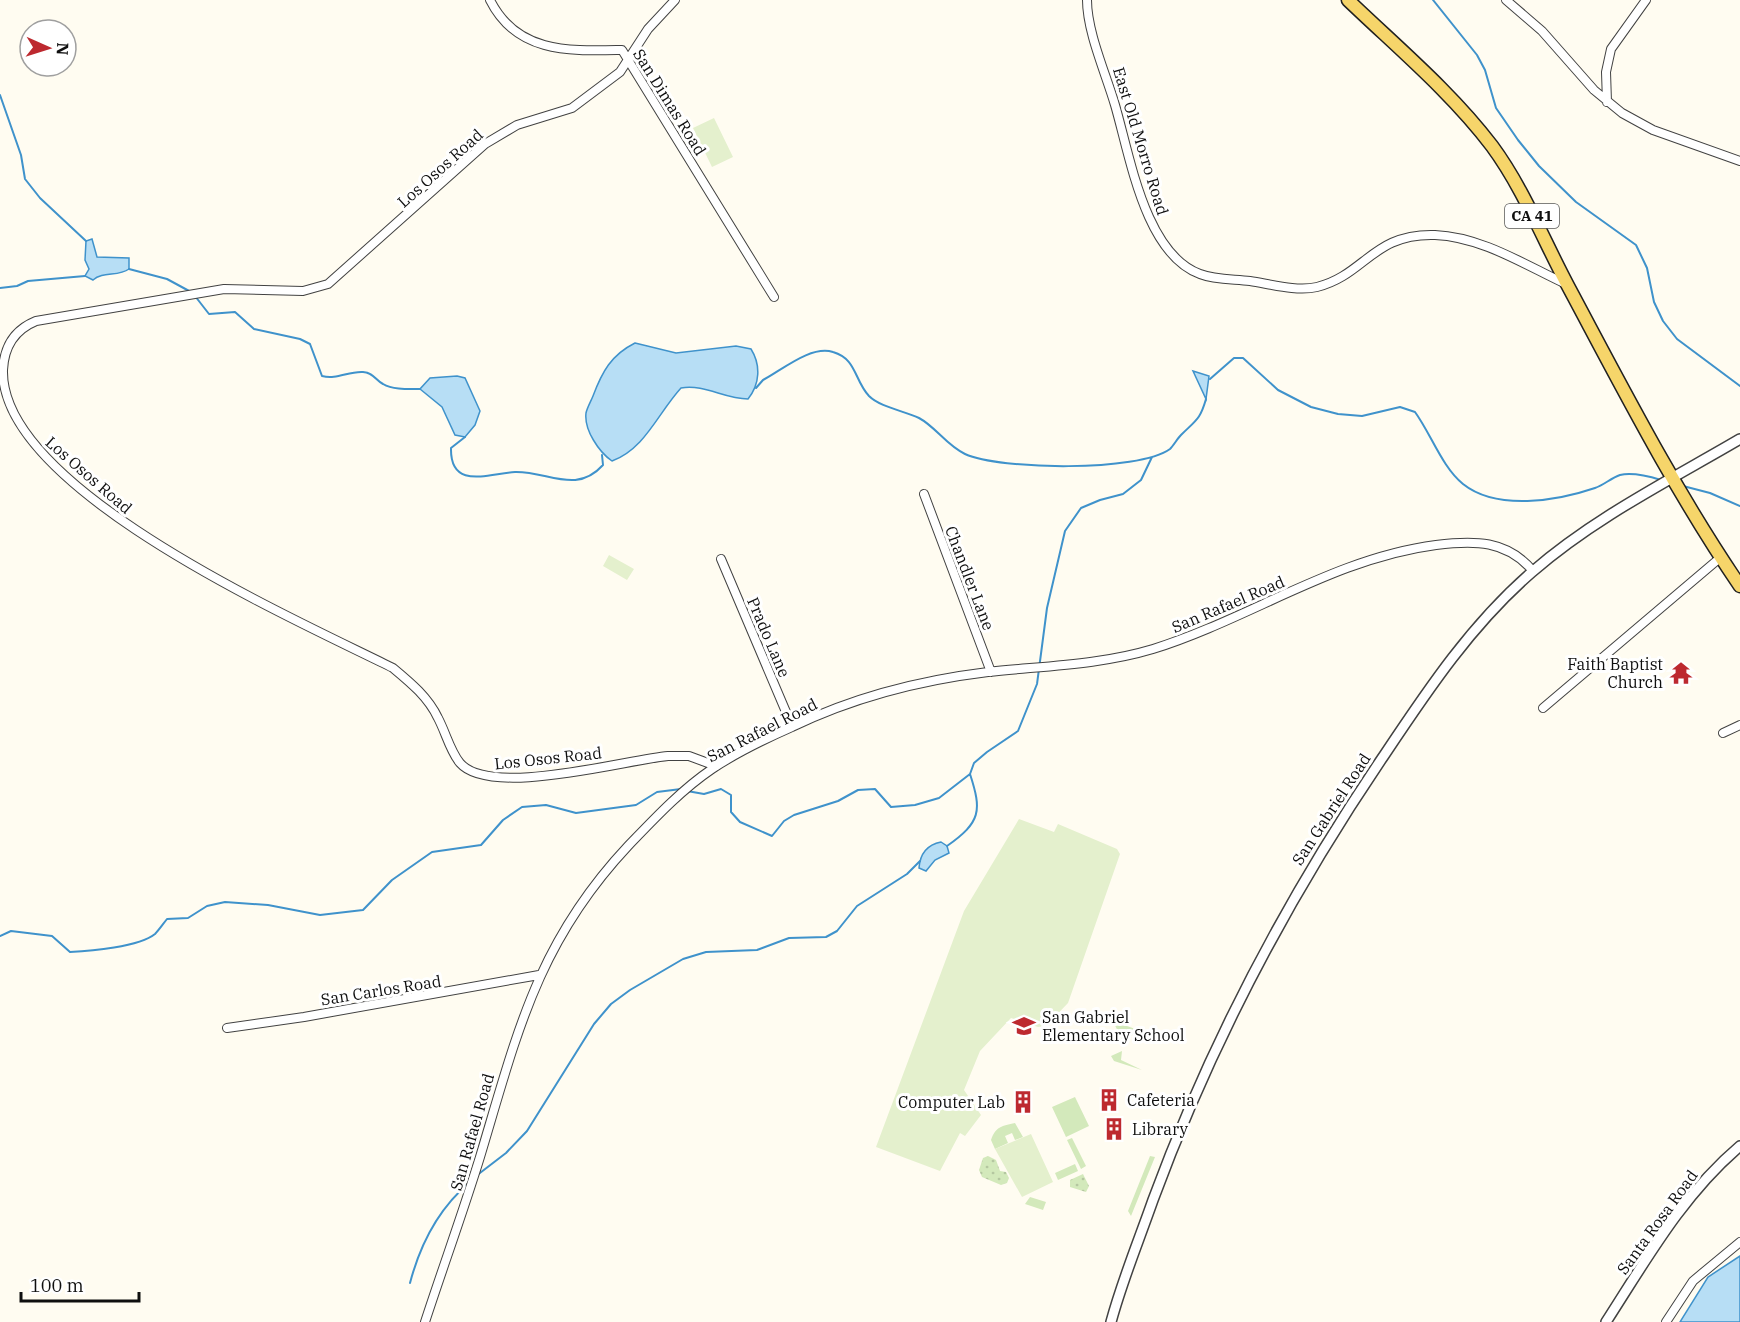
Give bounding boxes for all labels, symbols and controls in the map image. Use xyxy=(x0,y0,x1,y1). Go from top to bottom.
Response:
north arrow xyxy=(18,18,78,78)
text: N xyxy=(53,42,73,56)
street label: San Dimas Road xyxy=(629,45,711,159)
street label: East Old Morro Road xyxy=(1109,65,1173,218)
street label: Los Osos Road xyxy=(393,124,487,212)
road number: CA 41 xyxy=(1505,204,1559,228)
street label: Los Osos Road xyxy=(42,432,137,518)
street label: Chandler Lane xyxy=(941,523,999,633)
street label: San Rafael Road xyxy=(1168,571,1288,637)
street label: Prado Lane xyxy=(743,594,795,680)
place label: Faith Baptist Church xyxy=(1567,654,1663,692)
temple icon: Faith Baptist Church xyxy=(1668,660,1694,686)
street label: San Rafael Road xyxy=(704,694,821,766)
street label: Los Osos Road xyxy=(493,742,603,774)
street label: San Gabriel Road xyxy=(1287,749,1375,869)
street label: San Carlos Road xyxy=(319,971,443,1009)
place label: San Gabriel Elementary School xyxy=(1042,1007,1185,1045)
school or university icon: San Gabriel Elementary School xyxy=(1011,1013,1037,1039)
street label: San Rafael Road xyxy=(446,1071,498,1193)
building icon: Cafeteria xyxy=(1096,1087,1122,1113)
building icon: Computer Lab xyxy=(1010,1089,1036,1115)
place label: Cafeteria xyxy=(1127,1090,1195,1110)
place label: Computer Lab xyxy=(898,1092,1005,1112)
building icon: Library xyxy=(1101,1116,1127,1142)
place label: Library xyxy=(1132,1119,1189,1139)
street label: Santa Rosa Road xyxy=(1612,1166,1702,1278)
scale bar xyxy=(21,1265,140,1303)
text: 100 m xyxy=(30,1274,84,1297)

